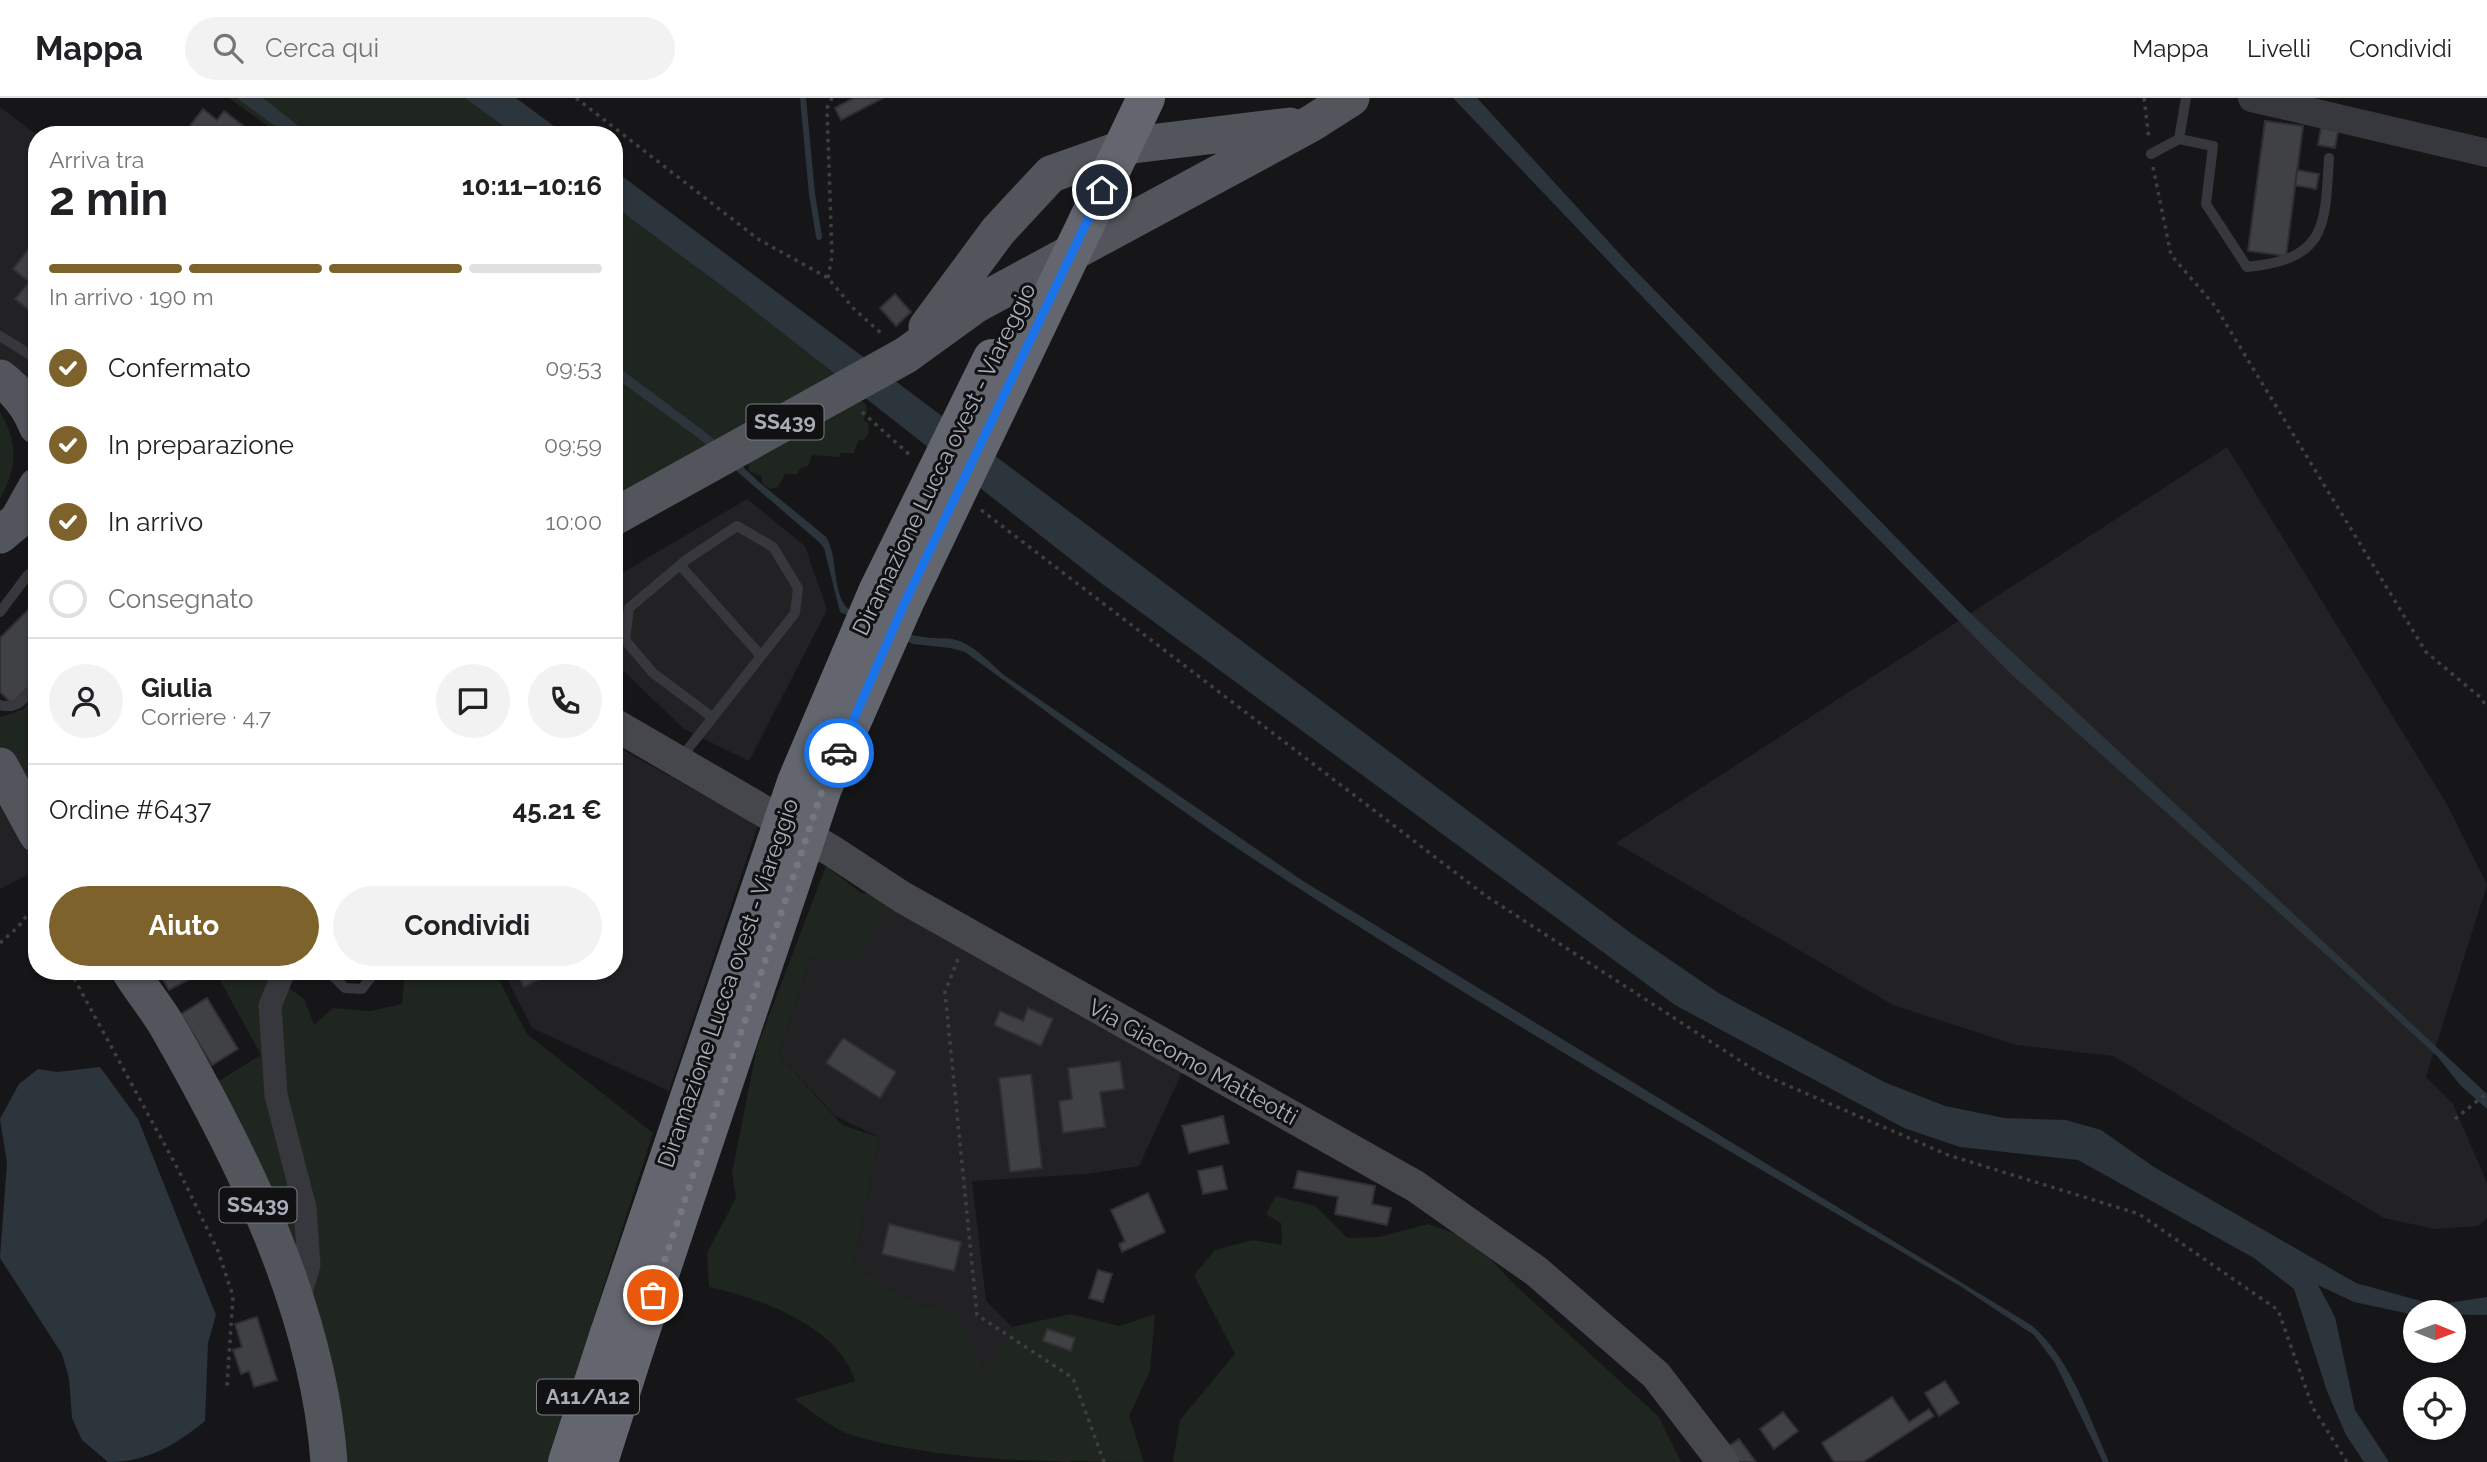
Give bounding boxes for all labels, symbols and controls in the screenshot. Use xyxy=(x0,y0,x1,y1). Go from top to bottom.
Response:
search box xyxy=(185,17,675,80)
text: Mappa xyxy=(35,29,143,68)
icon: search xyxy=(209,29,247,67)
text: Cerca qui xyxy=(265,33,379,63)
text: Mappa xyxy=(2132,34,2209,63)
text: Livelli xyxy=(2247,34,2311,63)
text: Condividi xyxy=(2349,34,2452,63)
text: Arriva tra xyxy=(49,146,144,173)
pin xyxy=(1072,160,1132,220)
text: 10:11–10:16 xyxy=(462,171,602,201)
icon: home xyxy=(1083,171,1121,209)
text: 2 min xyxy=(49,172,168,226)
street label: Diramazione Lucca ovest - Viareggio xyxy=(846,278,1041,639)
text: In arrivo · 190 m xyxy=(49,283,214,310)
icon: check xyxy=(49,349,87,387)
text: Confermato xyxy=(108,353,251,383)
text: 09:53 xyxy=(545,354,602,381)
road number: SS439 xyxy=(746,404,824,440)
icon: check xyxy=(49,426,87,464)
text: In preparazione xyxy=(108,430,294,460)
text: 09:59 xyxy=(544,431,602,458)
icon: check xyxy=(49,503,87,541)
text: In arrivo xyxy=(108,507,203,537)
text: 10:00 xyxy=(546,508,602,535)
text: Consegnato xyxy=(108,584,254,614)
button: person xyxy=(49,664,123,738)
button: chat xyxy=(436,664,510,738)
button: phone xyxy=(528,664,602,738)
text: Giulia xyxy=(141,673,212,703)
text: Corriere · 4.7 xyxy=(141,703,271,730)
courier xyxy=(804,718,874,788)
icon: car xyxy=(820,734,858,772)
text: Ordine #6437 xyxy=(49,795,211,825)
text: 45.21 € xyxy=(512,795,602,825)
street label: Diramazione Lucca ovest - Viareggio xyxy=(651,795,804,1171)
button: Aiuto xyxy=(49,886,319,966)
button: Condividi xyxy=(333,886,602,966)
street label: Via Giacomo Matteotti xyxy=(1084,993,1303,1130)
road number: SS439 xyxy=(219,1188,296,1222)
pin xyxy=(623,1265,683,1325)
icon: bag xyxy=(634,1276,672,1314)
north arrow xyxy=(2403,1300,2466,1363)
map controls xyxy=(2403,1300,2466,1440)
button: locate xyxy=(2403,1377,2466,1440)
road number: A11/A12 xyxy=(537,1380,639,1414)

